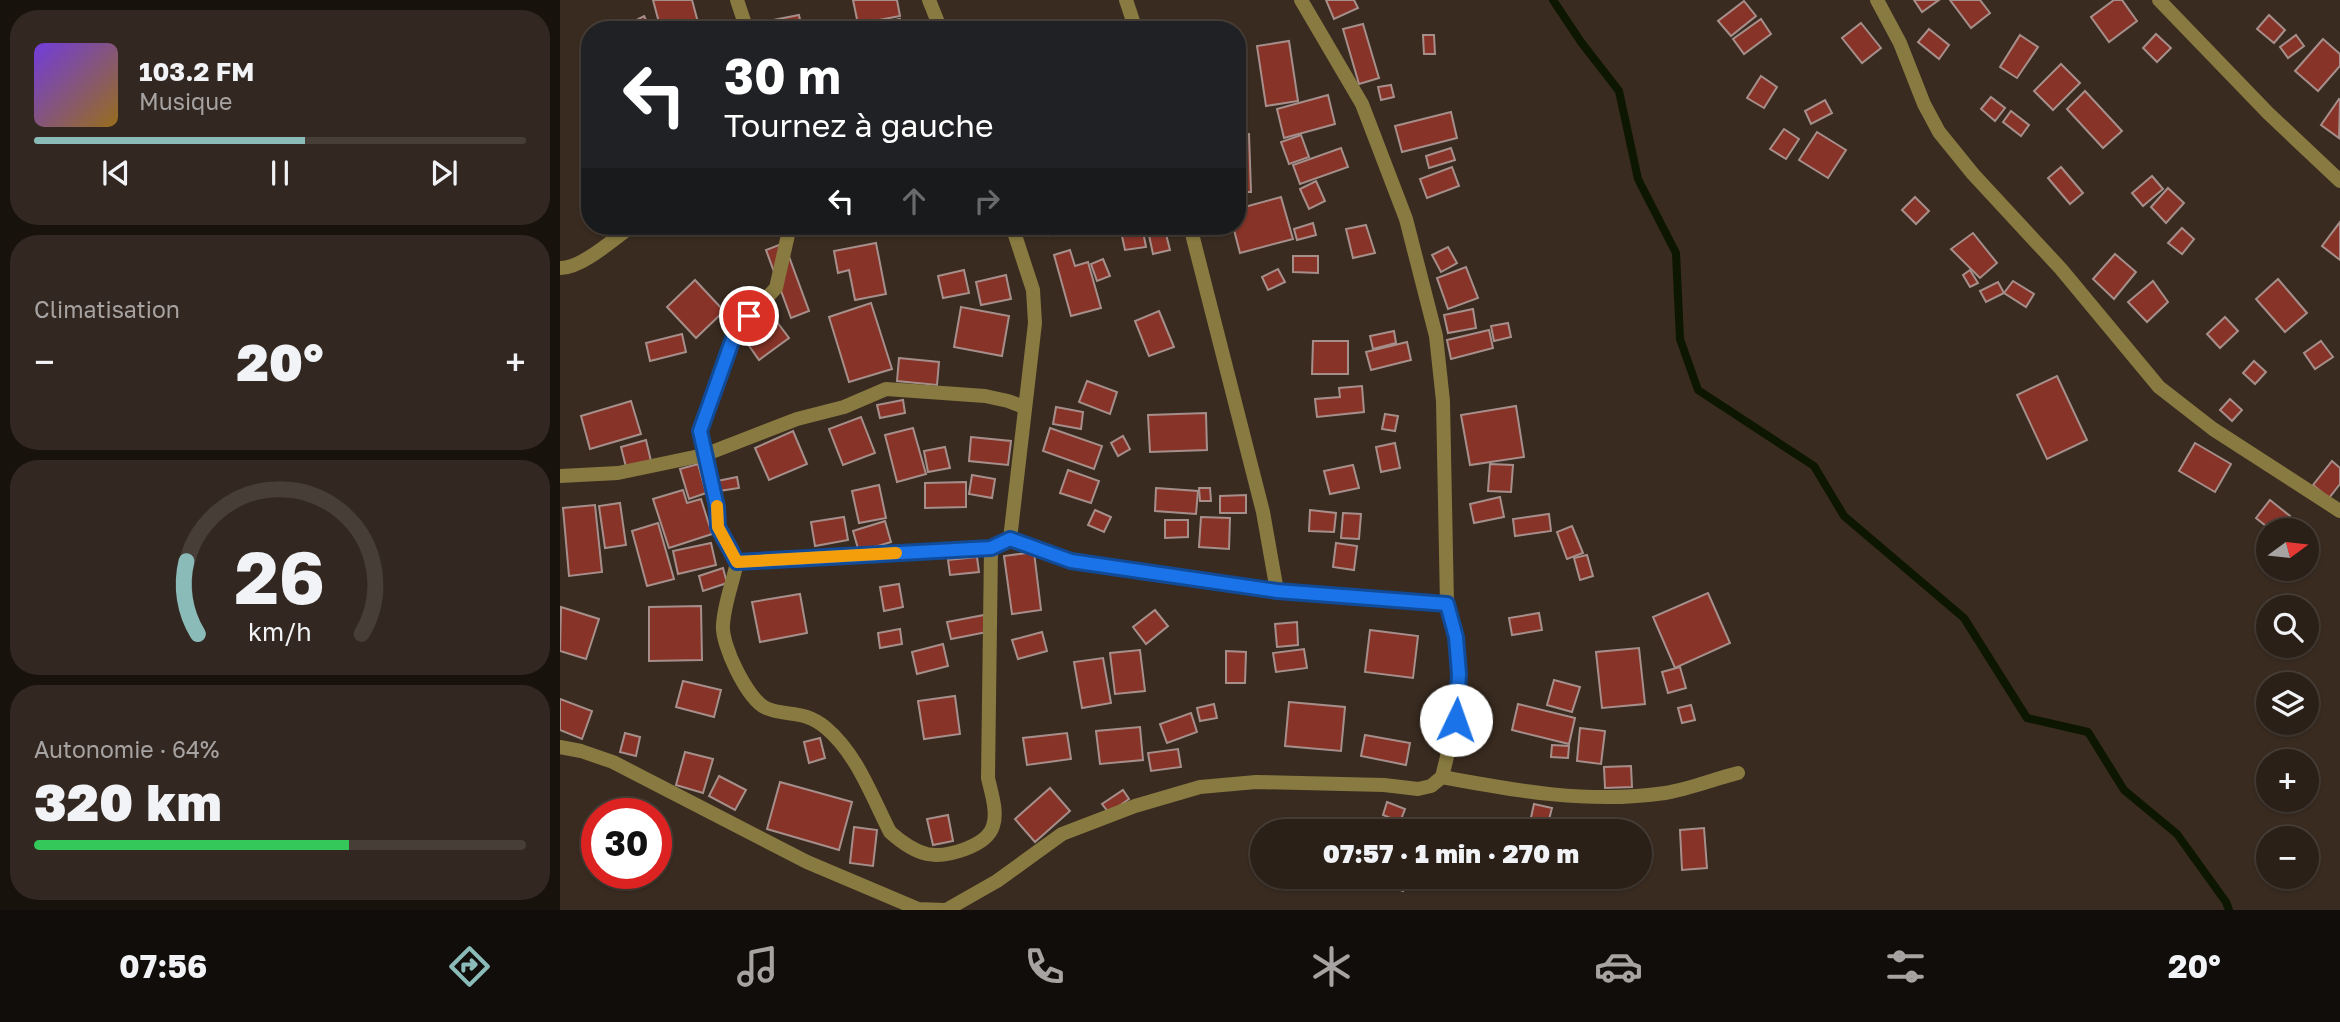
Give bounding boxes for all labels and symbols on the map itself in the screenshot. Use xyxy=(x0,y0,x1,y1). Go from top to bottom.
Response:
pin xyxy=(719,286,779,346)
north arrow xyxy=(2256,518,2319,581)
position arrow xyxy=(1419,683,1493,757)
speed limit sign: 30 xyxy=(581,798,672,889)

